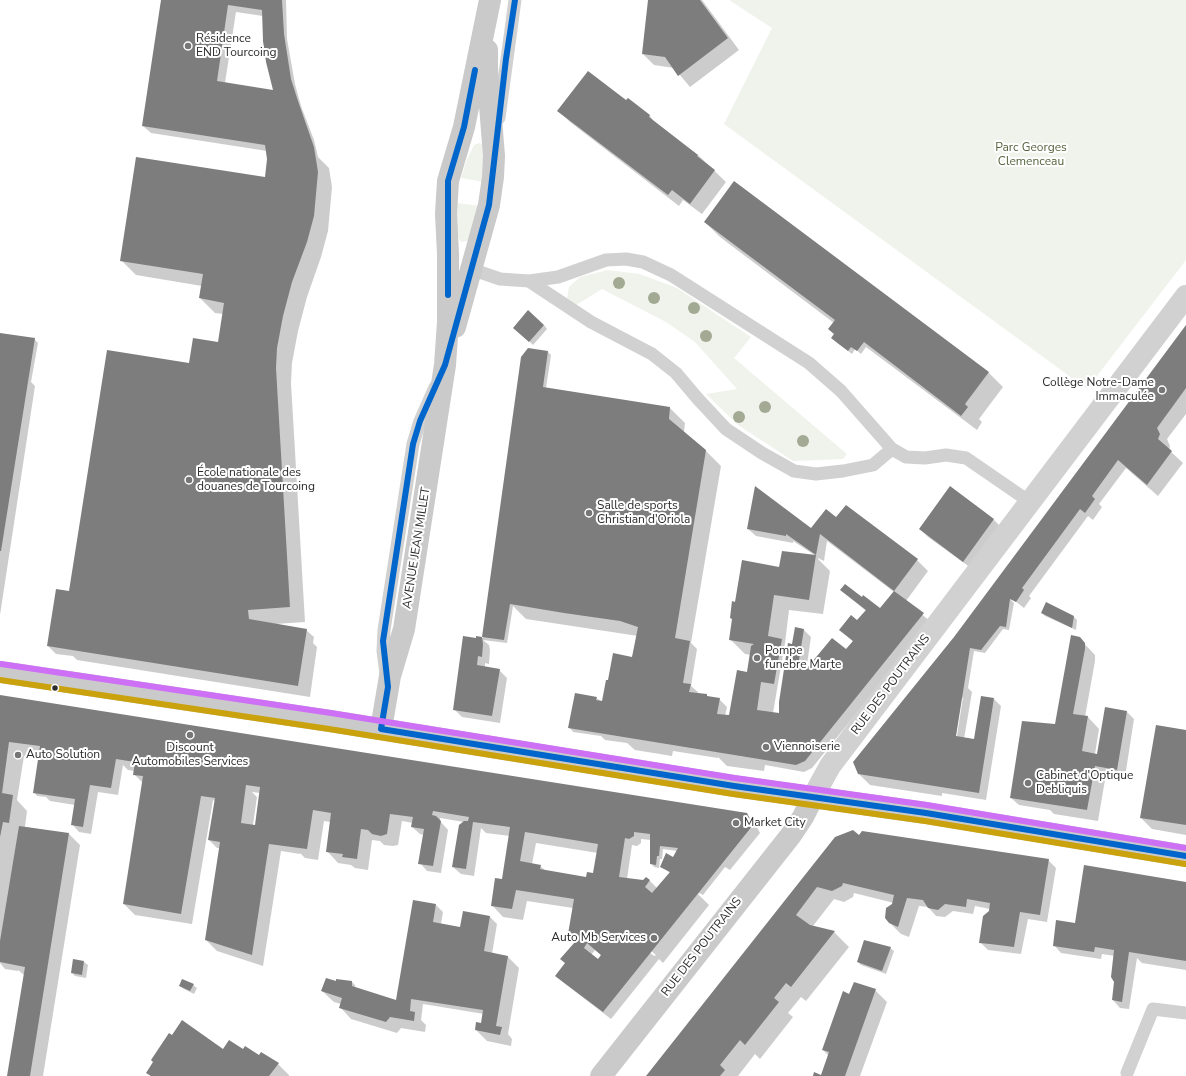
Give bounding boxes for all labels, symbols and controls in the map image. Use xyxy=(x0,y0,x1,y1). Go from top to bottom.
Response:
place label: Résidence END Tourcoing xyxy=(196,32,277,60)
marker: Résidence END Tourcoing xyxy=(183,41,193,51)
park label: Parc Georges Clemenceau xyxy=(995,141,1067,169)
place label: Collège Notre-Dame Immaculée xyxy=(1042,376,1154,404)
marker: Collège Notre-Dame Immaculée xyxy=(1157,385,1167,395)
place label: École nationale des douanes de Tourcoing xyxy=(197,466,315,494)
marker: École nationale des douanes de Tourcoing xyxy=(184,475,194,485)
street label: AVENUE JEAN MILLET xyxy=(400,486,434,610)
place label: Salle de sports Christian d'Oriola xyxy=(597,499,690,527)
marker: Salle de sports Christian d'Oriola xyxy=(584,508,594,518)
street label: RUE DES POUTRAINS xyxy=(849,632,933,738)
place label: Pompe funebre Marte xyxy=(765,644,841,672)
marker: Pompe funebre Marte xyxy=(752,653,762,663)
unlabelled marker xyxy=(50,683,60,693)
marker: Discount Automobiles Services xyxy=(185,730,195,740)
place label: Viennoiserie xyxy=(774,740,840,754)
place label: Discount Automobiles Services xyxy=(132,741,248,769)
marker: Viennoiserie xyxy=(761,742,771,752)
place label: Auto Solution xyxy=(26,748,100,762)
marker: Auto Solution xyxy=(13,750,23,760)
place label: Cabinet d'Optique Debliquis xyxy=(1036,769,1133,797)
marker: Cabinet d'Optique Debliquis xyxy=(1023,778,1033,788)
place label: Market City xyxy=(744,816,806,830)
marker: Market City xyxy=(731,818,741,828)
street label: RUE DES POUTRAINS xyxy=(659,895,745,999)
place label: Auto Mb Services xyxy=(551,931,646,945)
marker: Auto Mb Services xyxy=(649,933,659,943)

